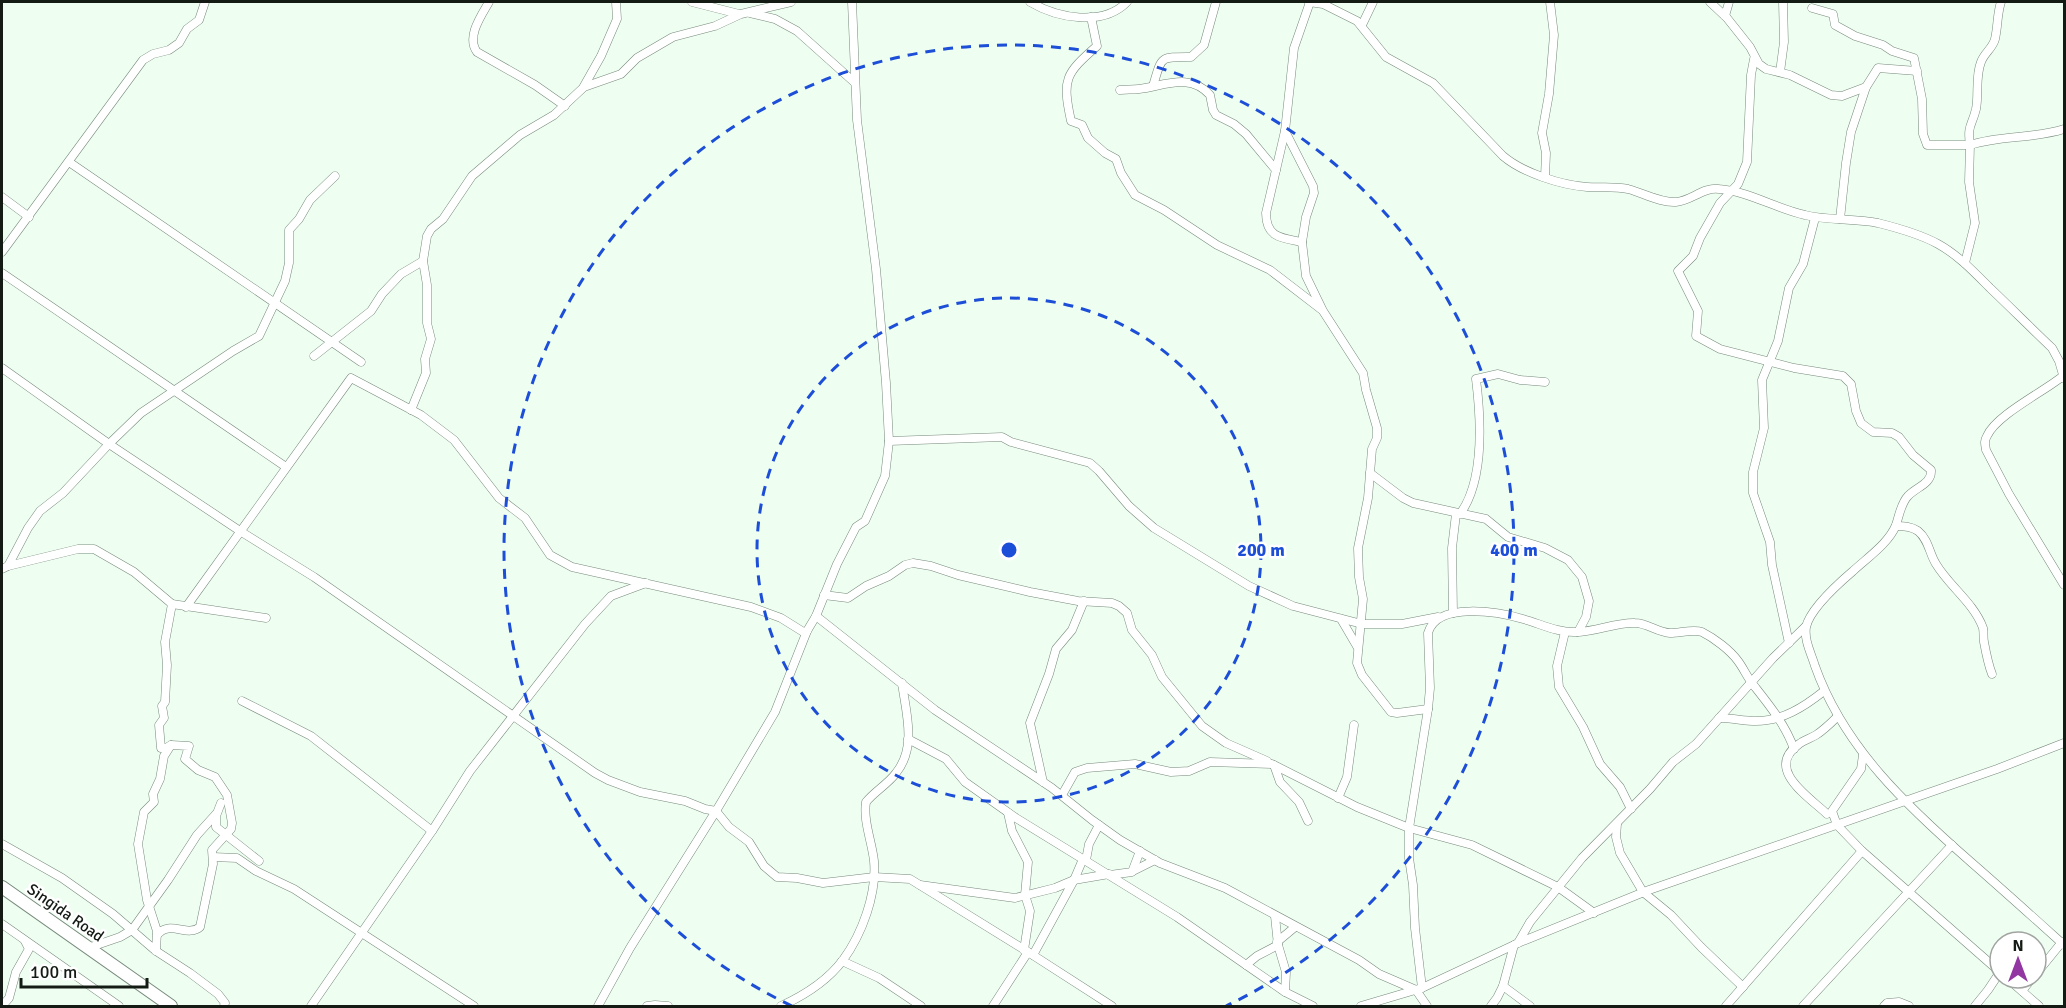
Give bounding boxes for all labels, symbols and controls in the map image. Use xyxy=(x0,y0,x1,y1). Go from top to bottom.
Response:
text: 200 m xyxy=(1237,539,1285,561)
text: 400 m xyxy=(1490,539,1538,561)
centre of rings xyxy=(999,540,1019,560)
street label: Singida Road xyxy=(23,879,108,947)
north arrow xyxy=(1988,930,2048,990)
text: N xyxy=(2012,936,2024,956)
scale bar xyxy=(21,951,147,989)
text: 100 m xyxy=(30,961,77,983)

